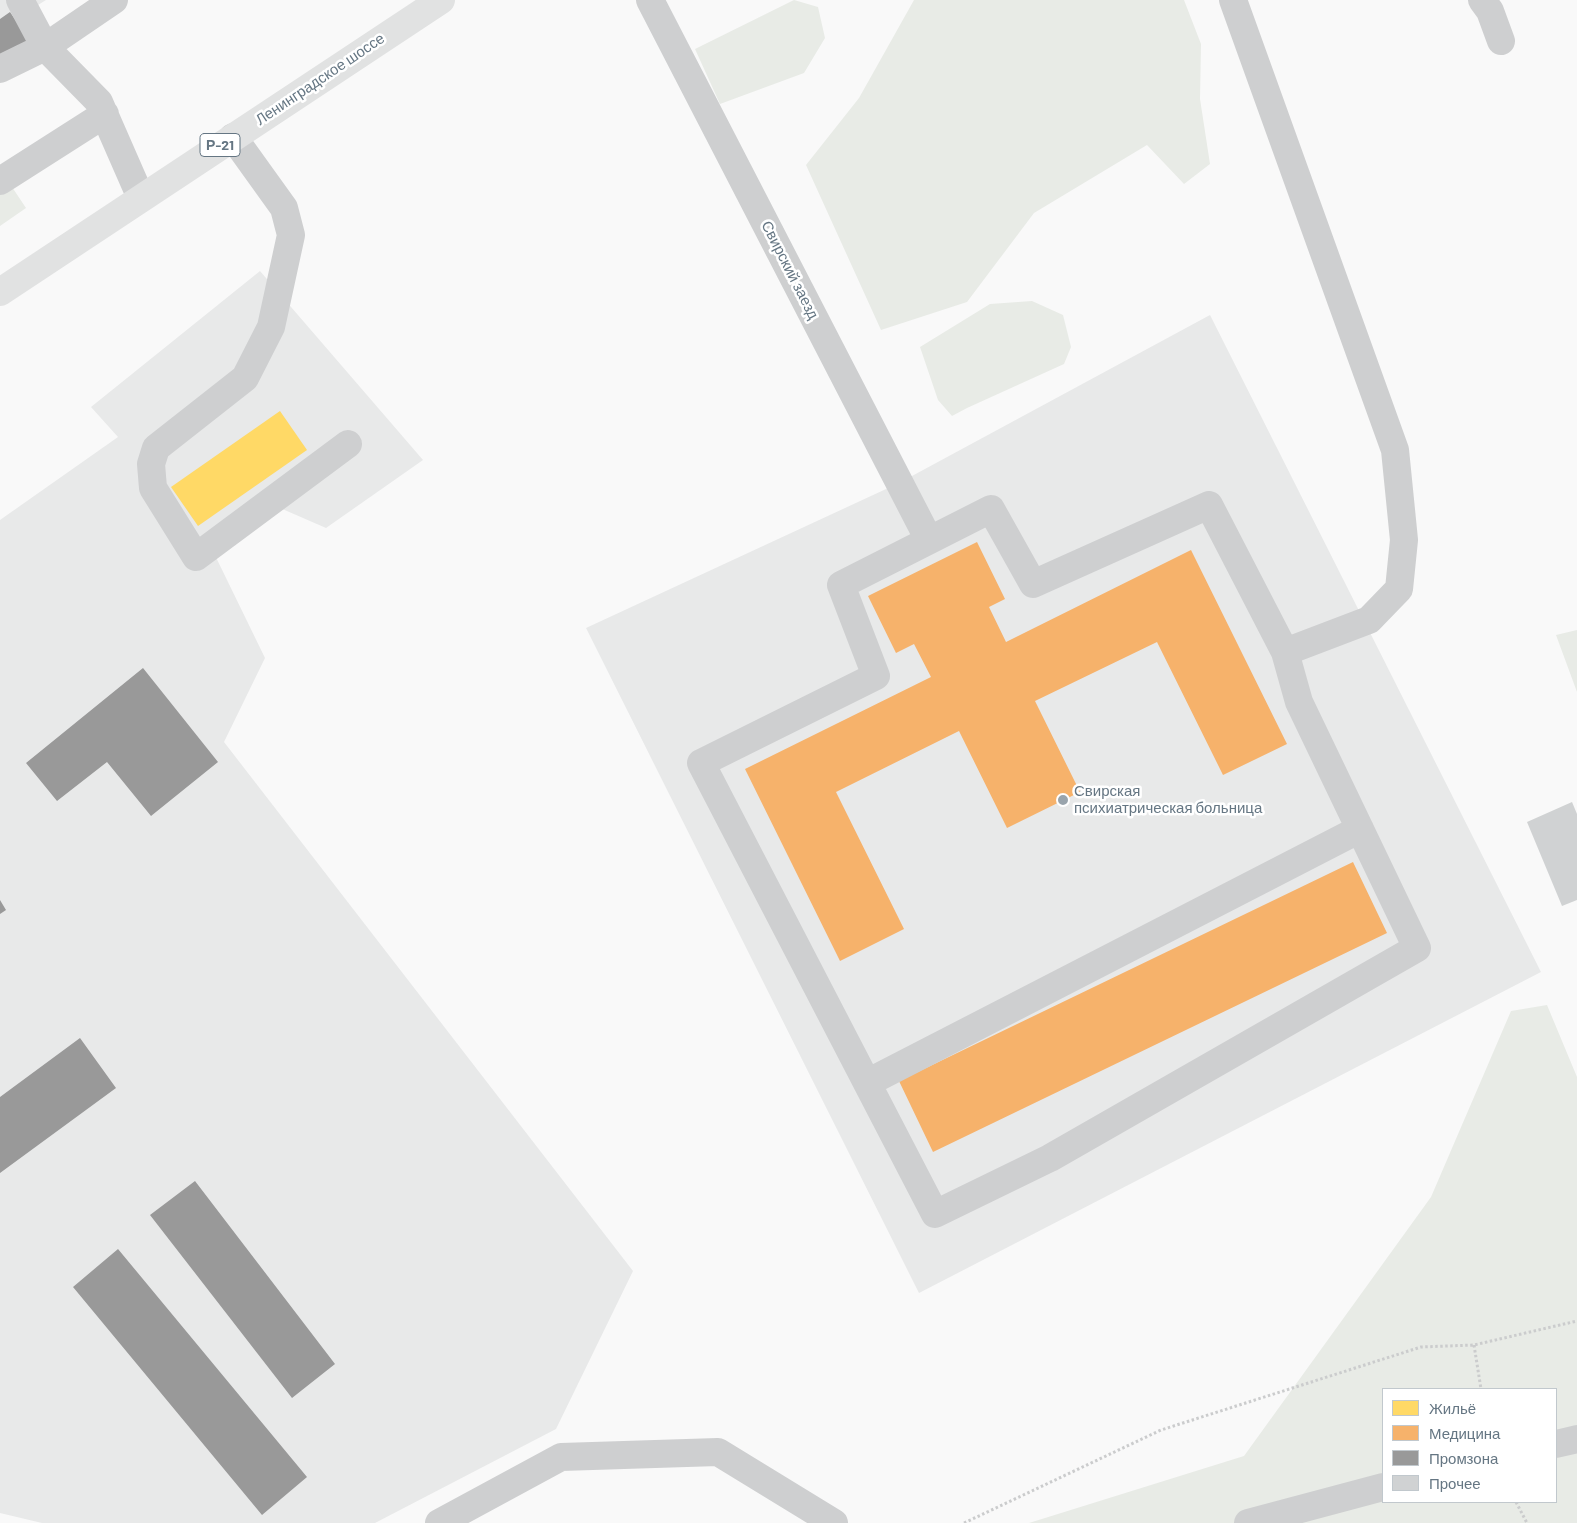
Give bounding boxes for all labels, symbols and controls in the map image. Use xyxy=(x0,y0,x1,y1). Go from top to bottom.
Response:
street label: Ленинградское шоссе xyxy=(252,29,388,129)
road number: Р-21 xyxy=(200,134,240,156)
street label: Свирский заезд xyxy=(757,218,823,322)
place label: Свирская психиатрическая больница xyxy=(1074,782,1262,817)
marker: Свирская психиатрическая больница xyxy=(1056,793,1070,807)
legend xyxy=(1382,1388,1557,1503)
text: Жильё xyxy=(1429,1399,1476,1417)
text: Медицина xyxy=(1429,1424,1500,1442)
text: Промзона xyxy=(1429,1449,1498,1467)
text: Прочее xyxy=(1429,1474,1481,1492)

